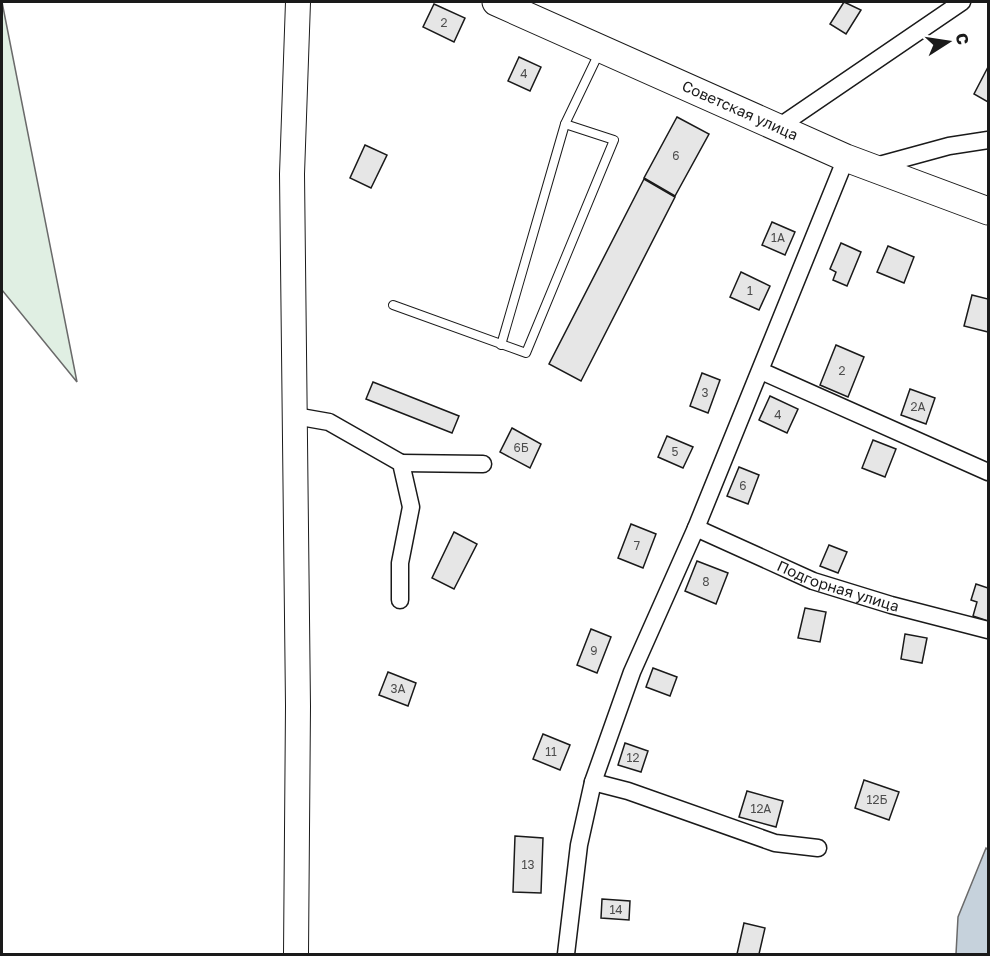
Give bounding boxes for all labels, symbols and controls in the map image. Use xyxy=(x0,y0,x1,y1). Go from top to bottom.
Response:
north arrow xyxy=(918,12,978,72)
house number: 2 xyxy=(441,15,448,30)
text: С xyxy=(952,31,974,47)
house number: 4 xyxy=(520,66,528,81)
street label: Советская улица xyxy=(680,76,801,143)
house number: 6 xyxy=(672,148,680,163)
house number: 1А xyxy=(771,230,785,245)
house number: 1 xyxy=(747,283,753,298)
house number: 2 xyxy=(839,363,846,378)
house number: 3 xyxy=(701,385,709,400)
house number: 2А xyxy=(910,399,926,414)
house number: 4 xyxy=(774,407,782,422)
house number: 6Б xyxy=(513,440,529,455)
house number: 5 xyxy=(672,444,679,459)
house number: 6 xyxy=(739,478,747,493)
house number: 7 xyxy=(634,538,640,553)
street label: Подгорная улица xyxy=(775,556,901,615)
house number: 8 xyxy=(702,574,710,589)
house number: 9 xyxy=(590,643,598,658)
house number: 3А xyxy=(390,681,406,696)
house number: 11 xyxy=(545,744,557,759)
house number: 12 xyxy=(627,750,639,765)
house number: 12Б xyxy=(867,792,887,807)
house number: 12А xyxy=(751,801,771,816)
house number: 13 xyxy=(522,857,534,872)
house number: 14 xyxy=(609,902,623,917)

